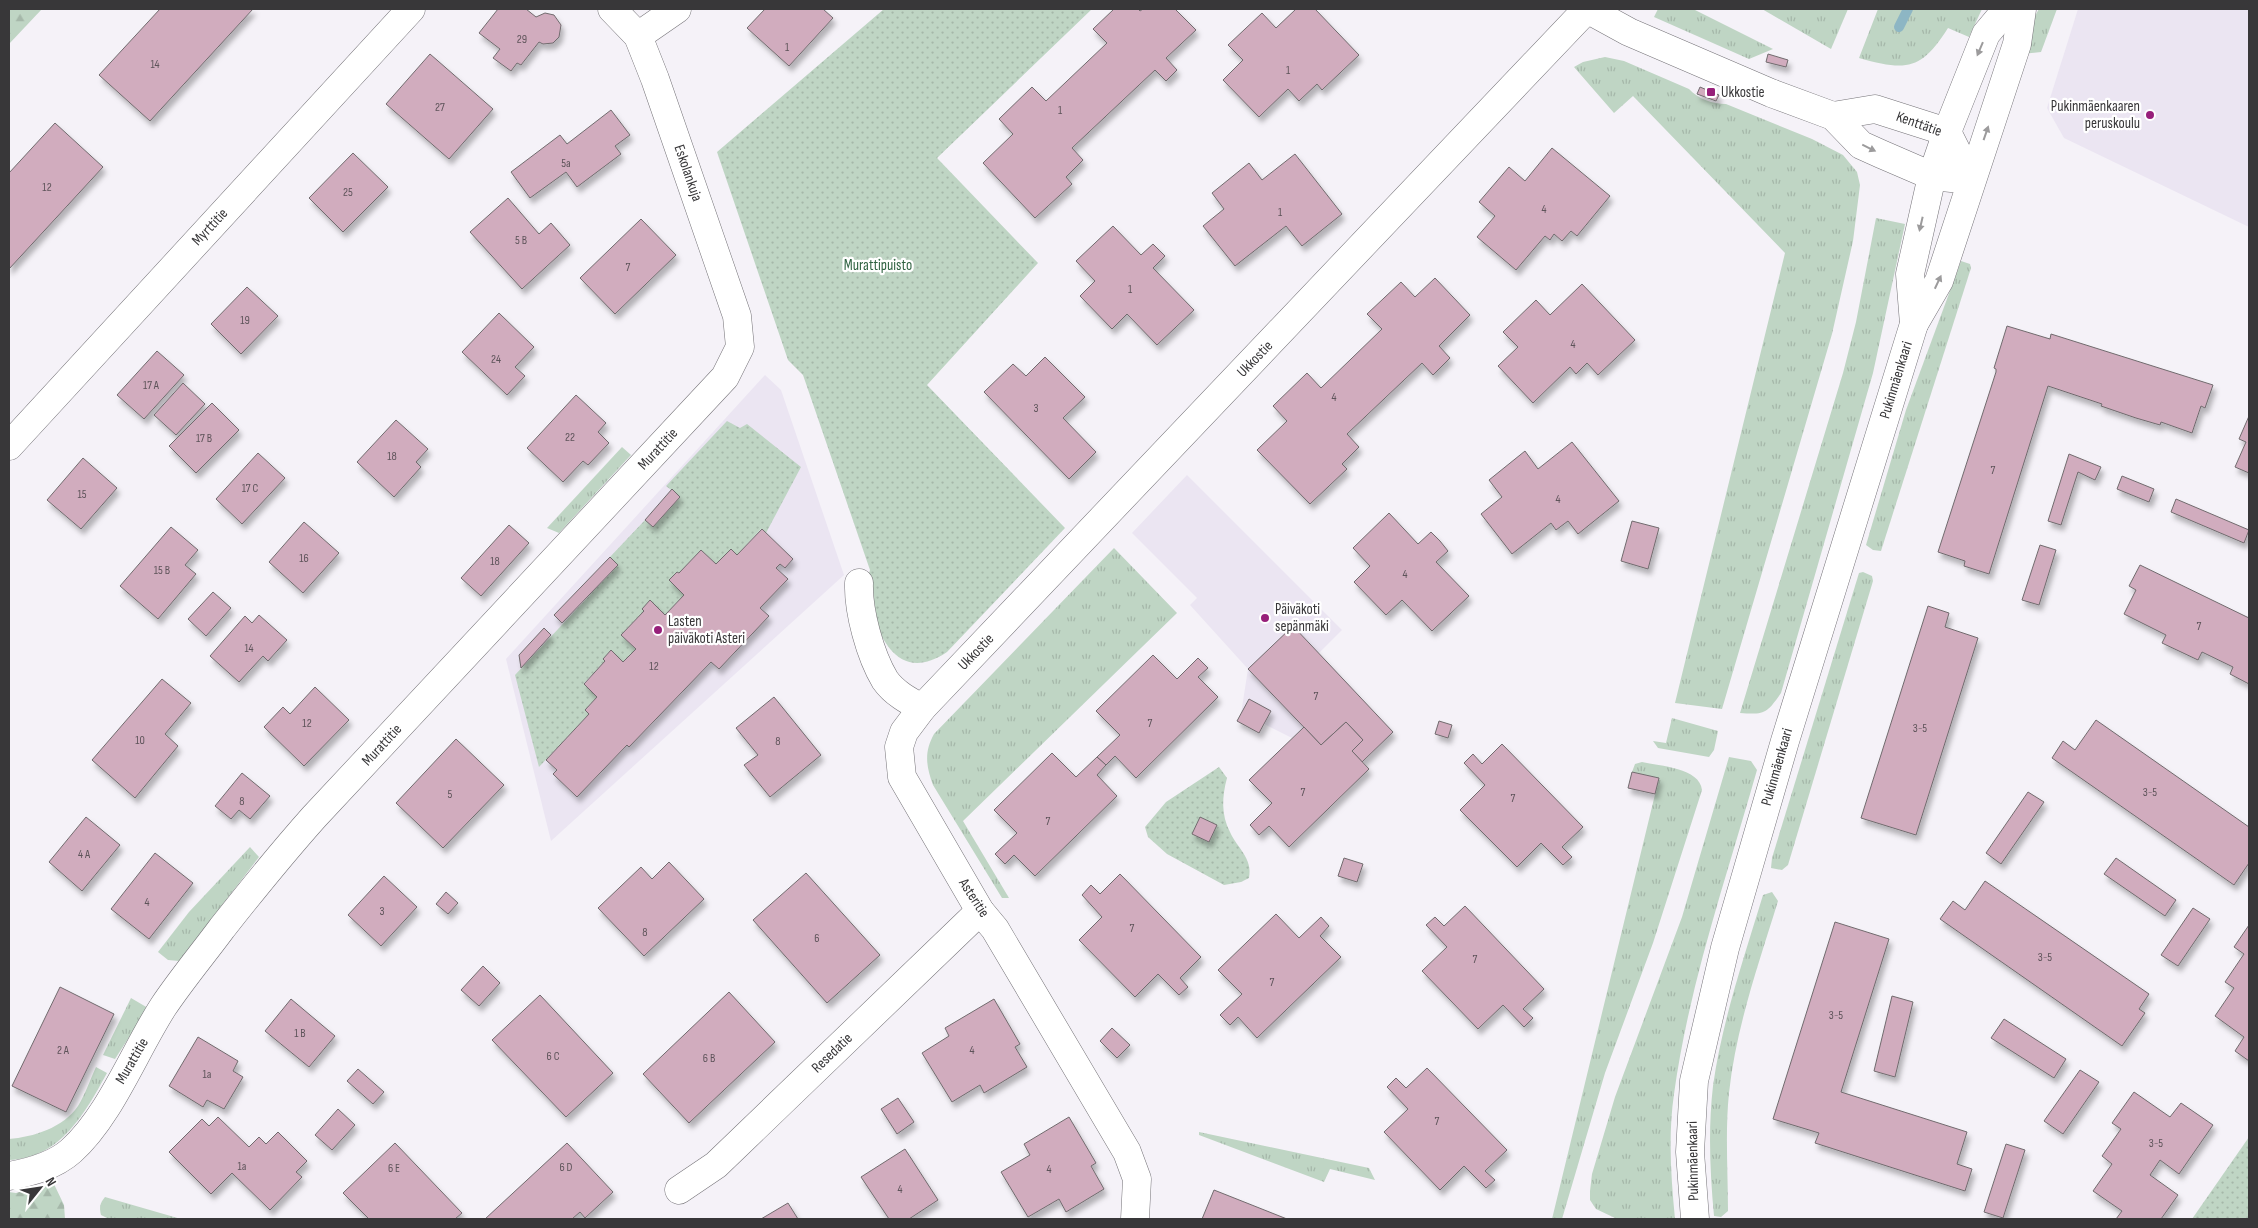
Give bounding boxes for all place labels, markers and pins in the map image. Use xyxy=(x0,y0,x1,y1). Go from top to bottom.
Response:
place label: Ukkostie xyxy=(1721,83,1765,102)
marker: Ukkostie xyxy=(1705,86,1717,98)
place label: Pukinmäenkaaren peruskoulu xyxy=(2051,97,2140,133)
marker: Pukinmäenkaaren peruskoulu xyxy=(2144,109,2156,121)
place label: Päiväkoti sepänmäki xyxy=(1275,600,1329,636)
place label: Lasten päiväkoti Asteri xyxy=(668,612,745,648)
marker: Päiväkoti sepänmäki xyxy=(1259,612,1271,624)
marker: Lasten päiväkoti Asteri xyxy=(652,624,664,636)

